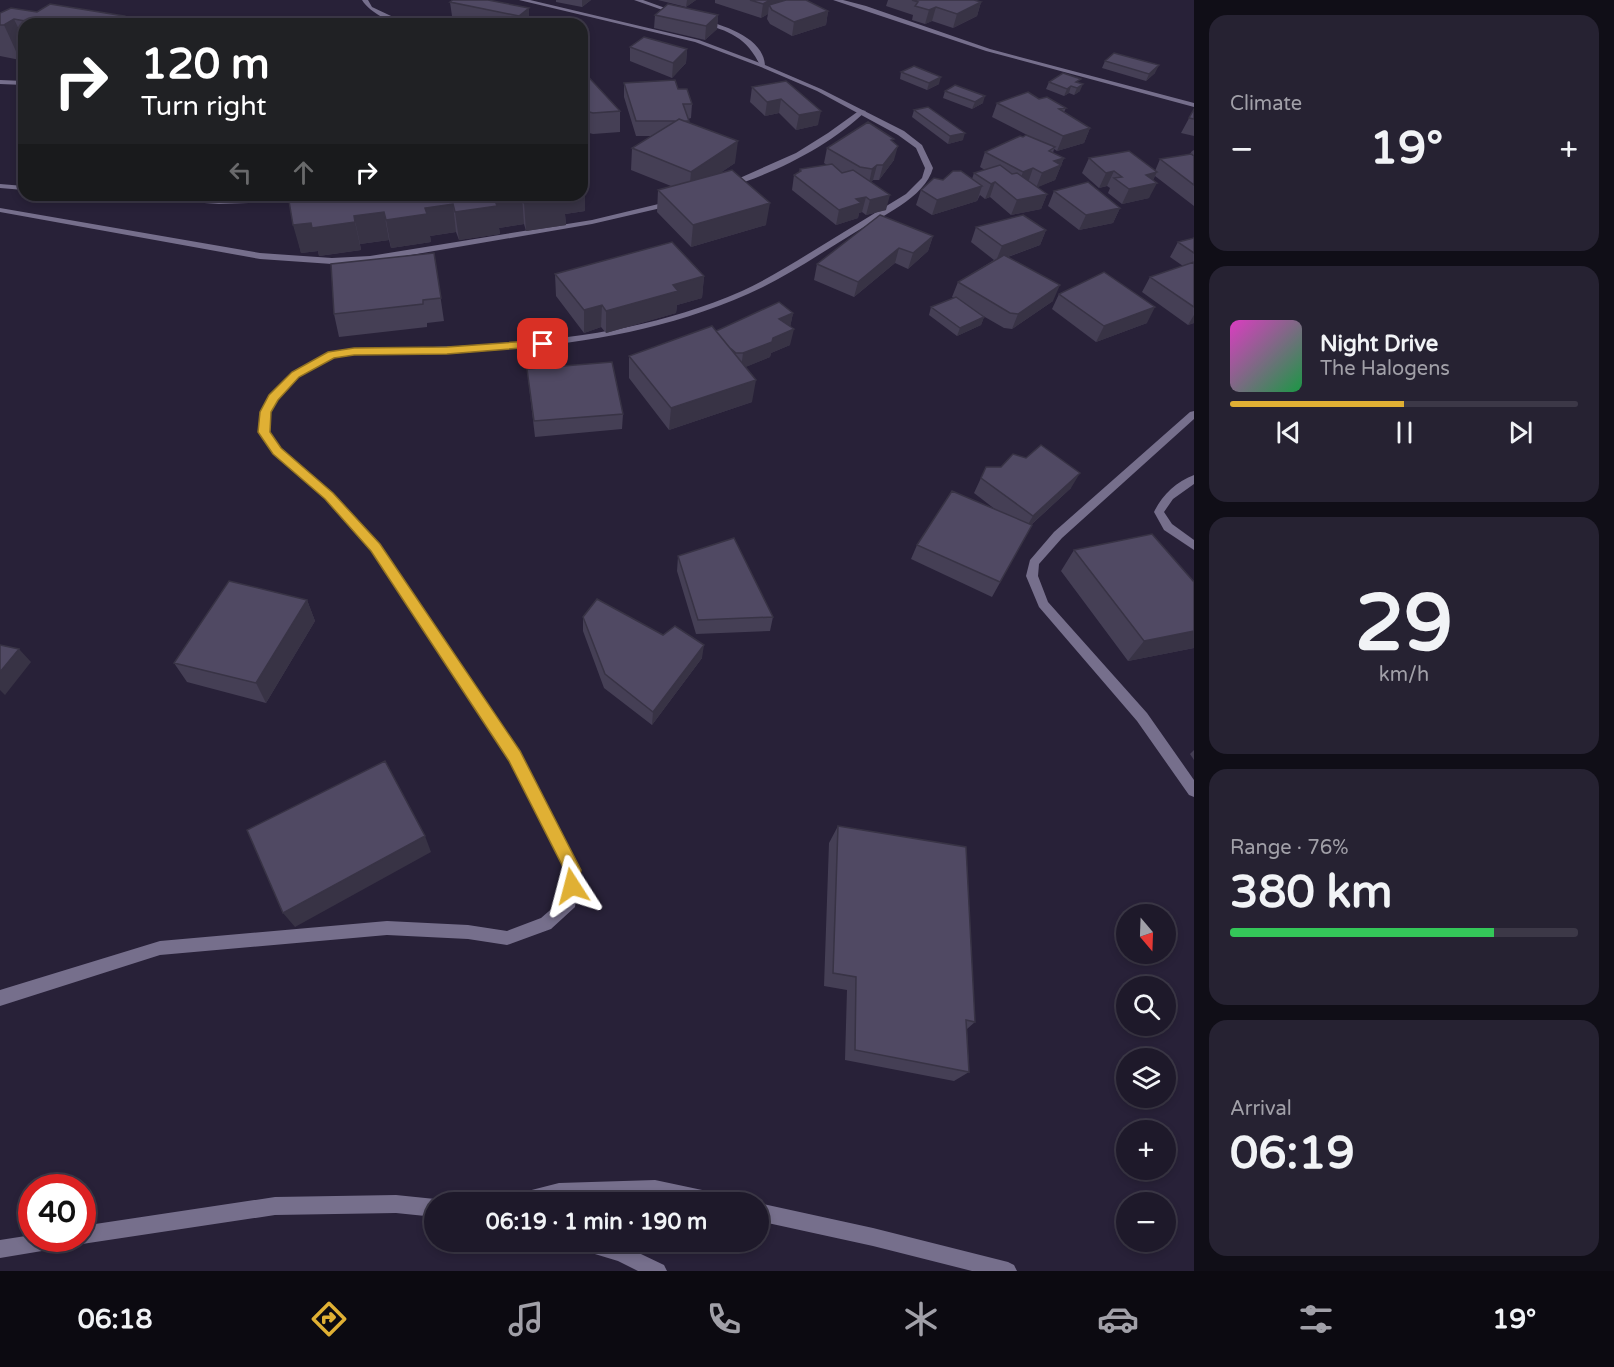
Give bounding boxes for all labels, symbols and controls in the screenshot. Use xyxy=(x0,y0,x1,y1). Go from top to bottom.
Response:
text: 120 m xyxy=(141,39,270,90)
icon: right xyxy=(42,42,120,120)
text: Turn right xyxy=(141,90,267,123)
text: Climate xyxy=(1230,92,1302,116)
text: 19° xyxy=(1370,122,1443,176)
text: − xyxy=(1230,130,1254,169)
text: + xyxy=(1559,130,1578,169)
icon: left xyxy=(224,156,257,189)
icon: ahead xyxy=(287,156,320,189)
icon: right xyxy=(350,156,383,189)
pin xyxy=(517,318,568,369)
icon: arrive xyxy=(526,327,559,360)
text: Night Drive xyxy=(1320,331,1438,357)
text: The Halogens xyxy=(1320,357,1450,381)
icon: previous xyxy=(1272,416,1305,449)
icon: pause xyxy=(1388,416,1421,449)
icon: next xyxy=(1504,416,1537,449)
text: 29 xyxy=(1355,577,1453,671)
text: km/h xyxy=(1379,663,1429,687)
text: Range · 76% xyxy=(1230,836,1349,860)
position arrow xyxy=(540,854,604,918)
text: 380 km xyxy=(1230,866,1392,920)
north arrow xyxy=(1116,904,1176,964)
map controls xyxy=(1116,904,1176,1252)
button: search xyxy=(1116,976,1176,1036)
button: layers xyxy=(1116,1048,1176,1108)
text: Arrival xyxy=(1230,1097,1292,1121)
button: + xyxy=(1116,1120,1176,1180)
text: 06:19 xyxy=(1230,1127,1355,1181)
speed limit sign: 40 xyxy=(18,1174,96,1252)
button: − xyxy=(1116,1192,1176,1252)
text: 06:19 · 1 min · 190 m xyxy=(486,1209,707,1235)
icon: directions xyxy=(308,1298,350,1340)
icon: music xyxy=(505,1298,547,1340)
icon: phone xyxy=(703,1298,745,1340)
icon: climate xyxy=(900,1298,942,1340)
icon: car xyxy=(1097,1298,1139,1340)
icon: filters xyxy=(1295,1298,1337,1340)
text: 06:18 xyxy=(78,1303,153,1336)
text: 19° xyxy=(1492,1303,1536,1336)

